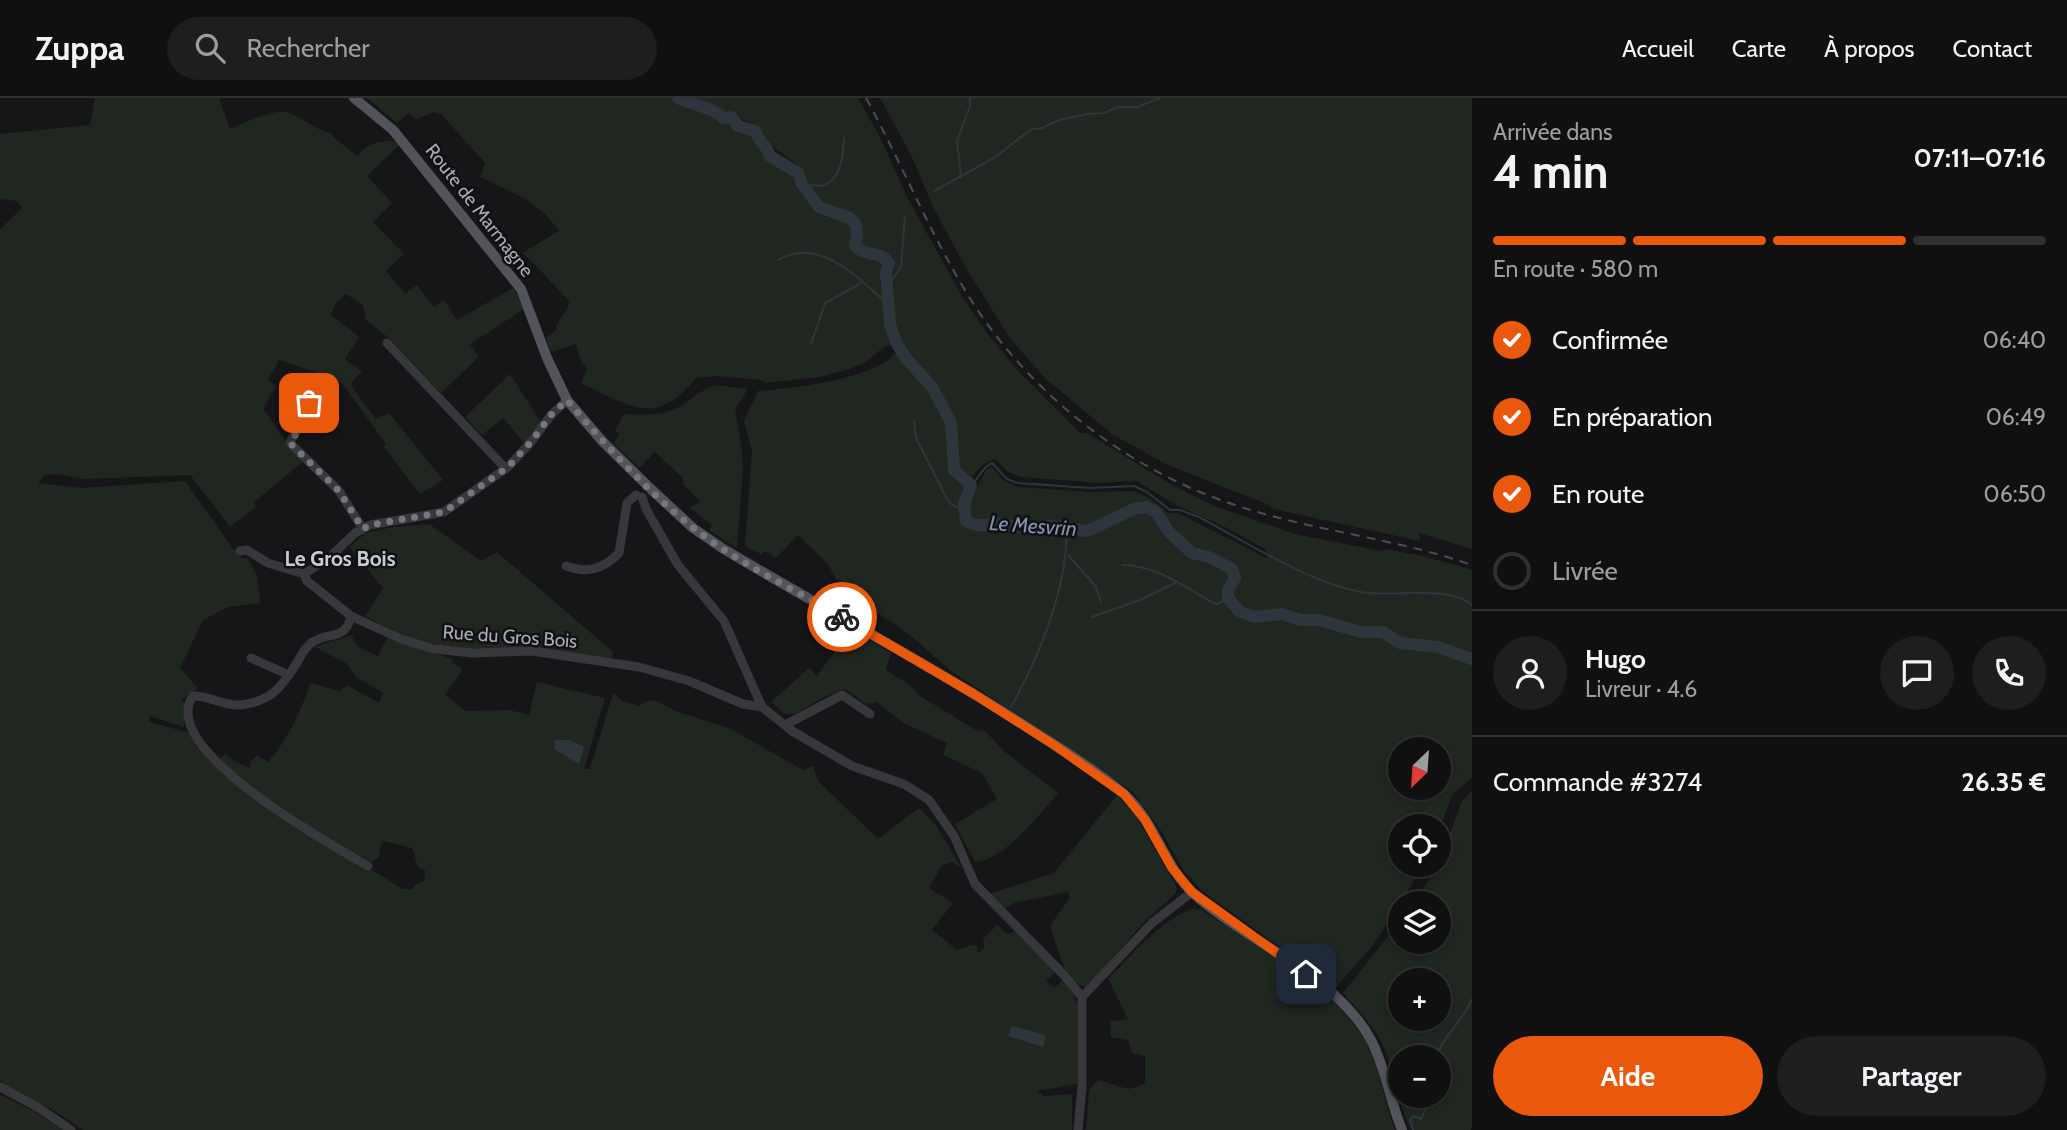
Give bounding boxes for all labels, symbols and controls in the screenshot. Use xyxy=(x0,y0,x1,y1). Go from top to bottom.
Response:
search box xyxy=(167,17,657,80)
text: Zuppa xyxy=(35,28,125,68)
icon: search xyxy=(191,29,229,67)
text: Rechercher xyxy=(247,32,370,64)
text: Accueil xyxy=(1622,34,1694,63)
text: Carte xyxy=(1732,34,1786,63)
text: À propos xyxy=(1824,34,1915,63)
text: Contact xyxy=(1953,34,2032,63)
text: Arrivée dans xyxy=(1493,118,1613,146)
street label: Route de Marmagne xyxy=(421,139,539,282)
text: 07:11–07:16 xyxy=(1913,142,2046,174)
text: 4 min xyxy=(1493,144,1608,200)
text: En route · 580 m xyxy=(1493,255,1658,283)
icon: check xyxy=(1493,321,1531,359)
text: Confirmée xyxy=(1552,324,1668,356)
text: 06:40 xyxy=(1983,326,2046,354)
pin xyxy=(279,373,339,433)
icon: bag xyxy=(290,384,328,422)
icon: check xyxy=(1493,398,1531,436)
text: En préparation xyxy=(1552,401,1713,433)
text: 06:49 xyxy=(1986,403,2046,431)
icon: check xyxy=(1493,475,1531,513)
text: En route xyxy=(1552,478,1644,510)
text: 06:50 xyxy=(1984,480,2046,508)
water label: Le Mesvrin xyxy=(988,510,1078,541)
district label: Le Gros Bois xyxy=(284,546,396,571)
text: Livrée xyxy=(1552,555,1618,587)
courier xyxy=(807,582,877,652)
icon: bike xyxy=(823,598,861,636)
street label: Rue du Gros Bois xyxy=(442,620,578,653)
button: person xyxy=(1493,636,1567,710)
button: chat xyxy=(1880,636,1954,710)
button: phone xyxy=(1972,636,2046,710)
text: Hugo xyxy=(1585,643,1646,675)
text: Livreur · 4.6 xyxy=(1585,675,1697,703)
north arrow xyxy=(1388,737,1451,800)
map controls xyxy=(1388,737,1451,1108)
text: Commande #3274 xyxy=(1493,766,1702,798)
text: 26.35 € xyxy=(1961,766,2046,798)
button: locate xyxy=(1388,814,1451,877)
button: layers xyxy=(1388,891,1451,954)
pin xyxy=(1276,944,1336,1004)
icon: home xyxy=(1287,955,1325,993)
button: + xyxy=(1388,968,1451,1031)
button: Aide xyxy=(1493,1036,1763,1116)
button: Partager xyxy=(1777,1036,2046,1116)
button: − xyxy=(1388,1045,1451,1108)

